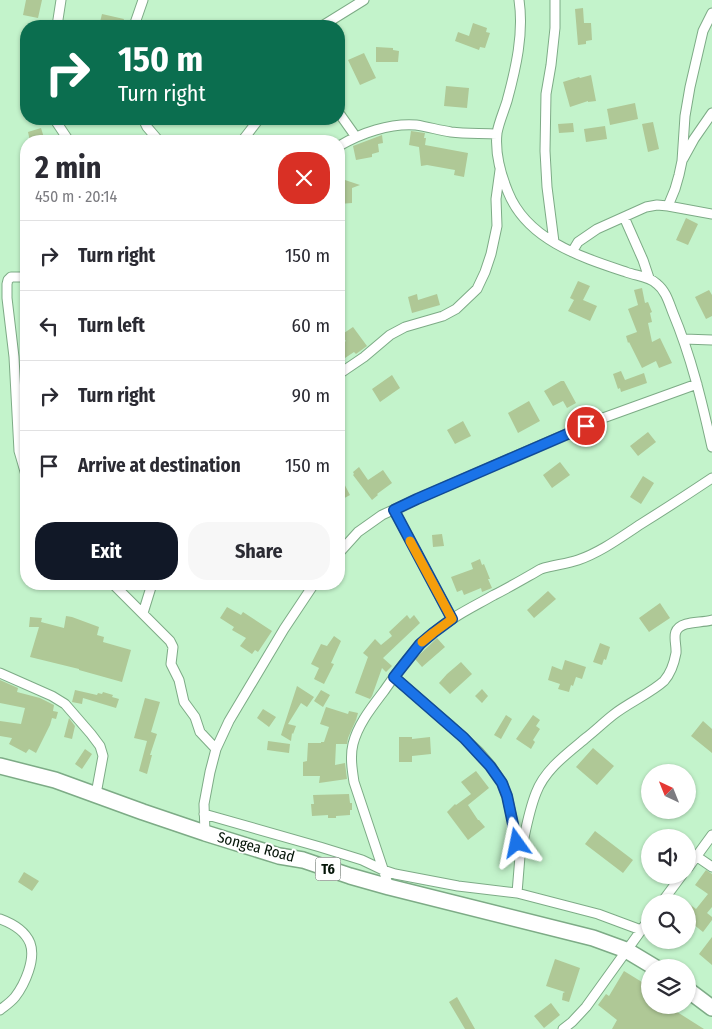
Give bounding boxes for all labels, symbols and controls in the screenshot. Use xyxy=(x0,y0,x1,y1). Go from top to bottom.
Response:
text: 150 m xyxy=(118,38,203,80)
icon: right xyxy=(35,40,100,105)
text: Turn right xyxy=(118,80,206,107)
text: 2 min xyxy=(35,150,102,186)
button: close xyxy=(278,152,330,204)
text: 450 m · 20:14 xyxy=(35,187,117,206)
icon: right xyxy=(35,242,63,270)
text: Turn right xyxy=(78,244,155,267)
text: 150 m xyxy=(285,244,330,267)
icon: left xyxy=(35,312,63,340)
text: Turn left xyxy=(78,314,145,337)
text: 60 m xyxy=(292,314,330,337)
icon: right xyxy=(35,382,63,410)
text: Turn right xyxy=(78,384,155,407)
text: 90 m xyxy=(292,384,330,407)
pin xyxy=(565,405,607,447)
icon: arrive xyxy=(572,412,600,440)
icon: arrive xyxy=(35,452,63,480)
text: Arrive at destination xyxy=(78,454,241,477)
text: 150 m xyxy=(285,454,330,477)
button: Exit xyxy=(35,522,178,580)
button: Share xyxy=(188,522,330,580)
north arrow xyxy=(641,764,696,819)
map controls xyxy=(641,764,696,1014)
position arrow xyxy=(490,816,542,868)
street label: Songea Road xyxy=(215,828,297,866)
button: sound xyxy=(641,829,696,884)
road number: T6 xyxy=(316,858,340,881)
button: search xyxy=(641,894,696,949)
button: layers xyxy=(641,959,696,1014)

